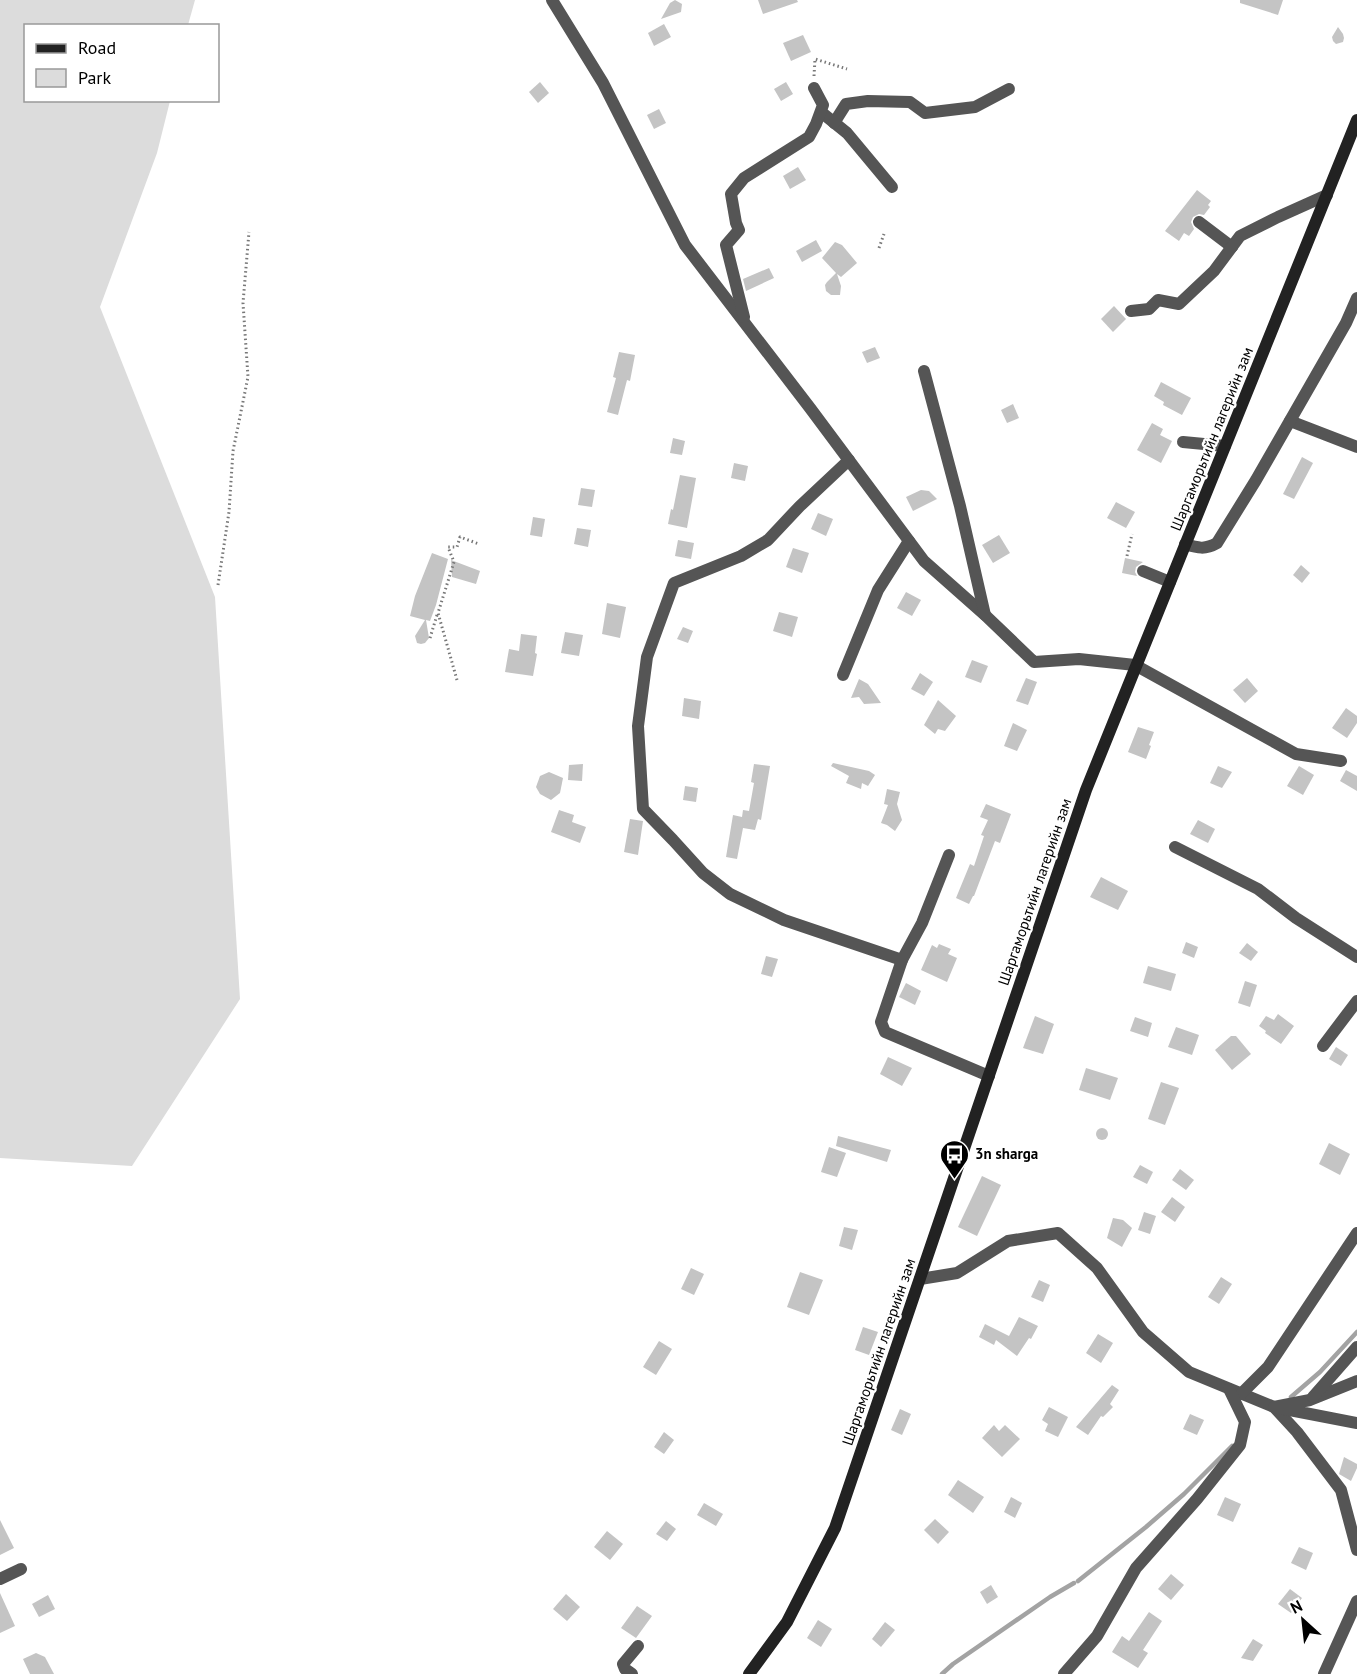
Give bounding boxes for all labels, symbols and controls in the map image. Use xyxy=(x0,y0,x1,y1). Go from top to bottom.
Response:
legend xyxy=(24,24,219,102)
text: Road xyxy=(78,36,116,59)
text: Park xyxy=(78,66,111,89)
street label: Шаргаморьтийн лагерийн зам xyxy=(1166,344,1257,534)
street label: Шаргаморьтийн лагерийн зам xyxy=(994,796,1076,988)
bus stop icon: 3n sharga xyxy=(938,1138,970,1180)
place label: 3n sharga xyxy=(975,1144,1038,1163)
street label: Шаргаморьтийн лагерийн зам xyxy=(838,1256,920,1448)
north arrow xyxy=(1273,1590,1333,1650)
text: N xyxy=(1287,1595,1305,1618)

